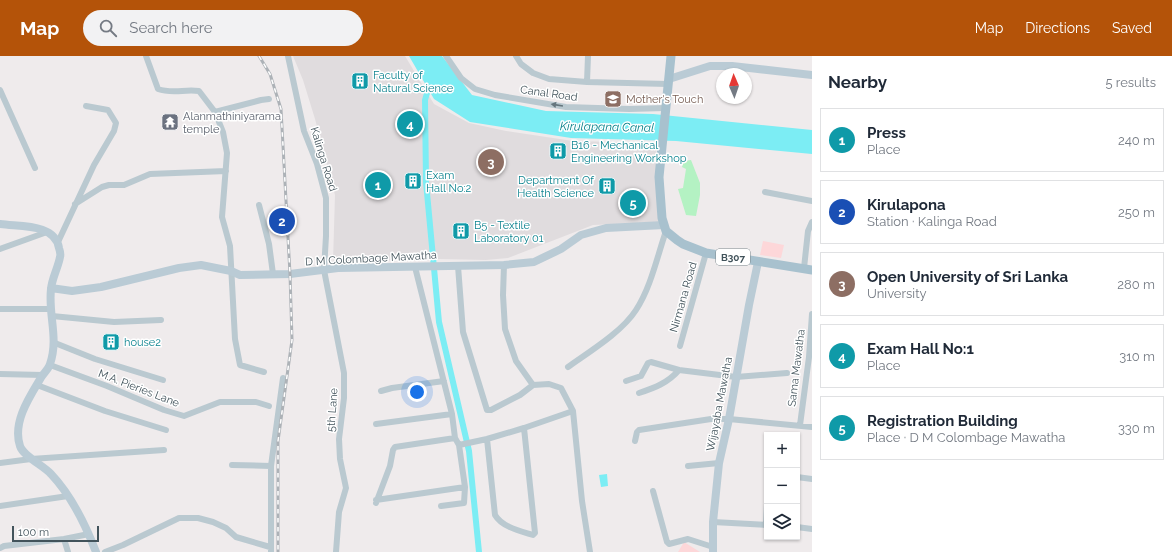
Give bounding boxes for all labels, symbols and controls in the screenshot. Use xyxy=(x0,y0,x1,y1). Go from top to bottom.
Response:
search box xyxy=(83,10,363,46)
text: Map xyxy=(20,17,59,39)
icon: search xyxy=(97,17,119,39)
text: Search here xyxy=(129,19,213,37)
text: Map xyxy=(975,20,1003,36)
text: Directions xyxy=(1025,20,1090,36)
text: Saved xyxy=(1112,20,1152,36)
north arrow xyxy=(716,68,752,104)
place label: Faculty of Natural Science xyxy=(373,69,454,95)
building icon: Faculty of Natural Science xyxy=(350,71,370,91)
text: Nearby xyxy=(828,72,887,92)
text: 5 results xyxy=(1105,75,1156,90)
street label: Canal Road xyxy=(519,83,579,104)
school or university icon: Mother's Touch xyxy=(603,89,623,109)
place label: Mother's Touch xyxy=(626,93,703,106)
one-way arrow xyxy=(550,102,563,108)
pin: 4 xyxy=(397,109,423,139)
place label: Alanmathiniyarama temple xyxy=(183,110,281,136)
temple icon: Alanmathiniyarama temple xyxy=(160,112,180,132)
water label: Kirulapana Canal xyxy=(560,119,654,135)
text: Press xyxy=(867,124,906,142)
street label: Kalinga Road xyxy=(308,125,340,193)
text: 1 xyxy=(839,133,845,148)
text: 240 m xyxy=(1118,133,1155,148)
place label: B16 - Mechanical Engineering Workshop xyxy=(571,139,687,165)
building icon: B16 - Mechanical Engineering Workshop xyxy=(548,141,568,161)
text: Place xyxy=(867,142,900,157)
pin: 3 xyxy=(478,147,504,177)
place label: Exam Hall No:2 xyxy=(426,169,472,195)
pin: 1 xyxy=(365,170,391,200)
building icon: Exam Hall No:2 xyxy=(403,171,423,191)
place label: Department Of Health Science xyxy=(517,174,595,200)
building icon: Department Of Health Science xyxy=(597,176,617,196)
pin: 5 xyxy=(620,188,646,218)
text: Kirulapona xyxy=(867,196,946,214)
text: 2 xyxy=(838,205,846,220)
text: 250 m xyxy=(1118,205,1155,220)
pin: 2 xyxy=(269,206,295,236)
text: Station · Kalinga Road xyxy=(867,214,997,229)
place label: B5 - Textile Laboratory 01 xyxy=(474,219,544,245)
building icon: B5 - Textile Laboratory 01 xyxy=(451,221,471,241)
street label: D M Colombage Mawatha xyxy=(305,249,437,268)
road number: B307 xyxy=(716,249,750,265)
street label: Nirmana Road xyxy=(667,260,700,334)
text: Open University of Sri Lanka xyxy=(867,268,1068,286)
text: 3 xyxy=(838,277,846,292)
text: 280 m xyxy=(1117,277,1155,292)
text: University xyxy=(867,286,927,301)
street label: Sama Mawatha xyxy=(785,329,808,407)
building icon: house2 xyxy=(101,332,121,352)
place label: house2 xyxy=(124,336,161,349)
text: Exam Hall No:1 xyxy=(867,340,974,358)
text: 4 xyxy=(838,349,846,364)
text: 310 m xyxy=(1119,349,1155,364)
street label: Wijayaba Mawatha xyxy=(704,356,735,452)
text: Place xyxy=(867,358,900,373)
street label: M.A. Pieries Lane xyxy=(96,367,182,410)
your location xyxy=(407,382,427,402)
street label: 5th Lane xyxy=(324,387,341,433)
text: Registration Building xyxy=(867,412,1018,430)
text: 5 xyxy=(838,421,846,436)
text: 330 m xyxy=(1118,421,1155,436)
text: Place · D M Colombage Mawatha xyxy=(867,430,1065,445)
map controls xyxy=(764,432,800,540)
button: + xyxy=(764,432,800,468)
button: − xyxy=(764,468,800,504)
button: layers xyxy=(764,504,800,540)
scale bar xyxy=(12,524,99,543)
text: 100 m xyxy=(18,526,49,539)

